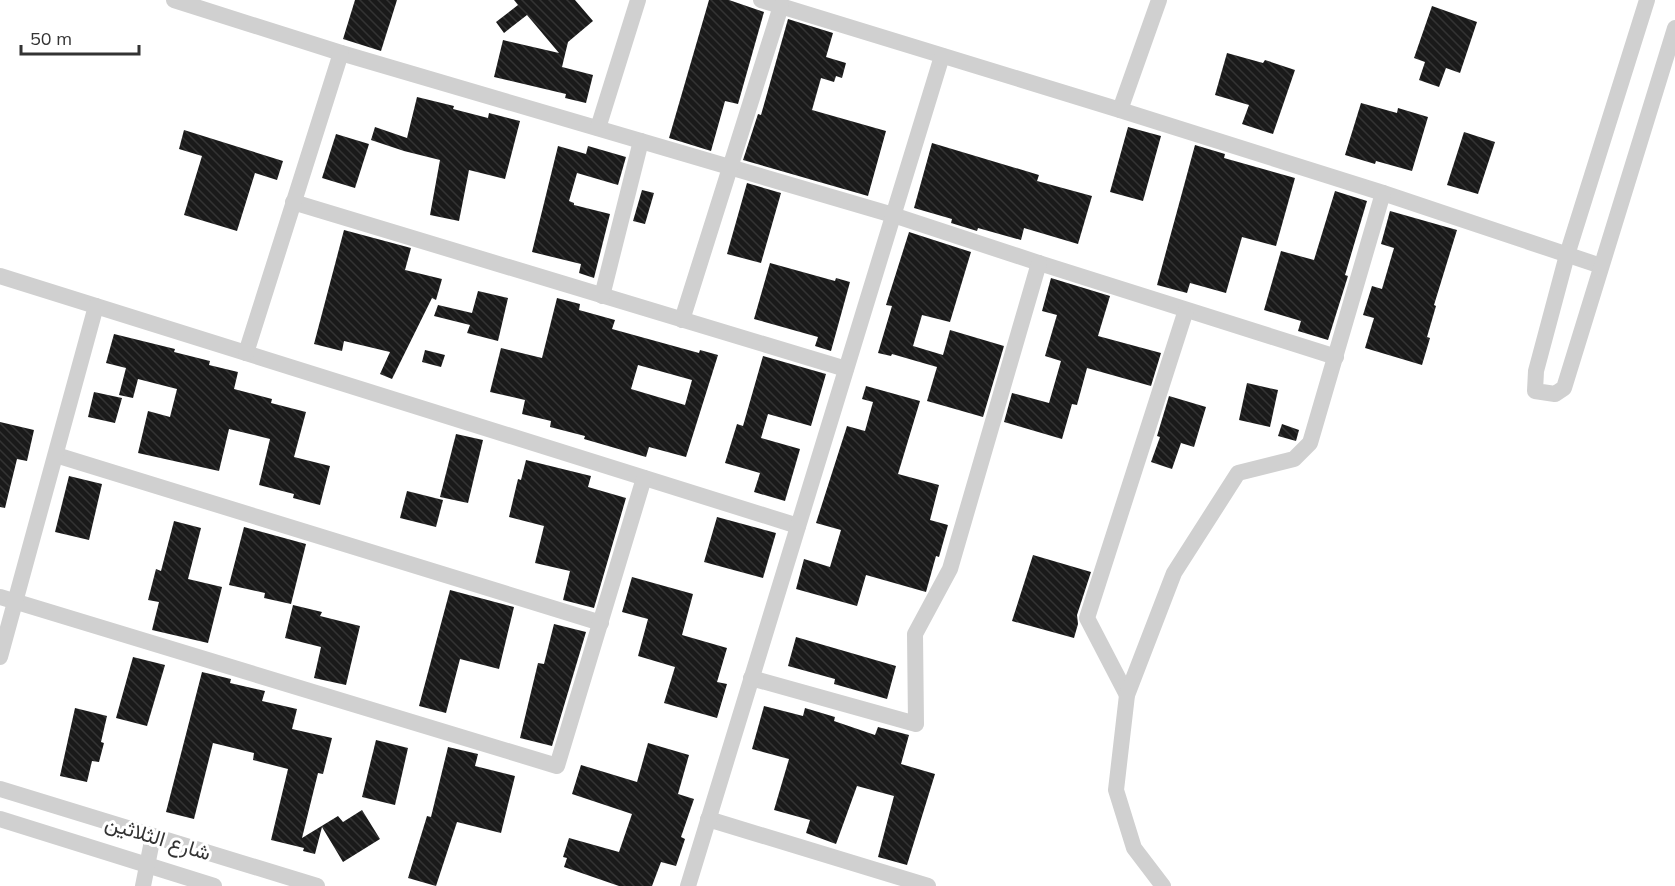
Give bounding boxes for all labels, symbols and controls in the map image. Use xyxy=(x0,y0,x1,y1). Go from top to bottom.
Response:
scale bar xyxy=(21,18,140,56)
text: 50 m xyxy=(30,27,72,50)
street label: شارع الثلاثين xyxy=(102,809,214,867)

